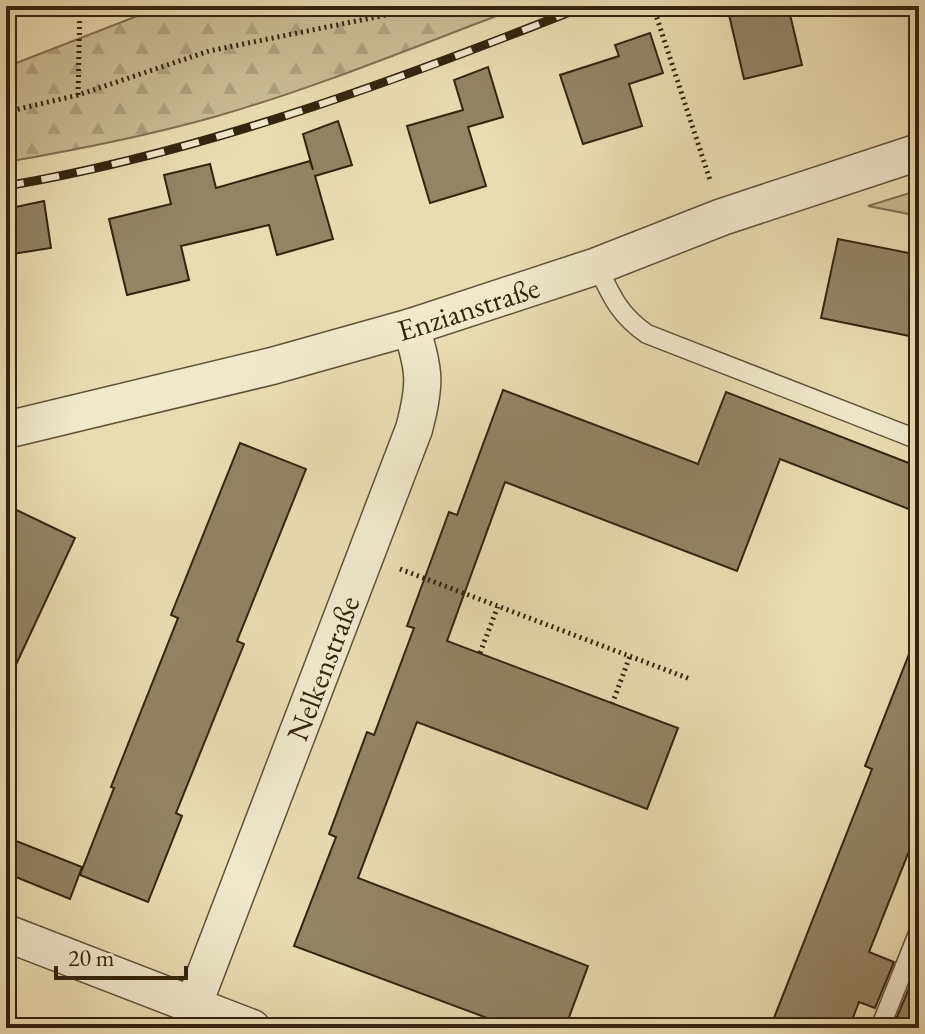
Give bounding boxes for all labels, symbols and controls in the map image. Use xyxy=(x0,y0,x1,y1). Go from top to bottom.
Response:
street label: Enzianstraße xyxy=(393,267,544,349)
street label: Nelkenstraße xyxy=(277,590,368,746)
scale bar xyxy=(56,930,186,980)
text: 20 m xyxy=(68,942,115,973)

